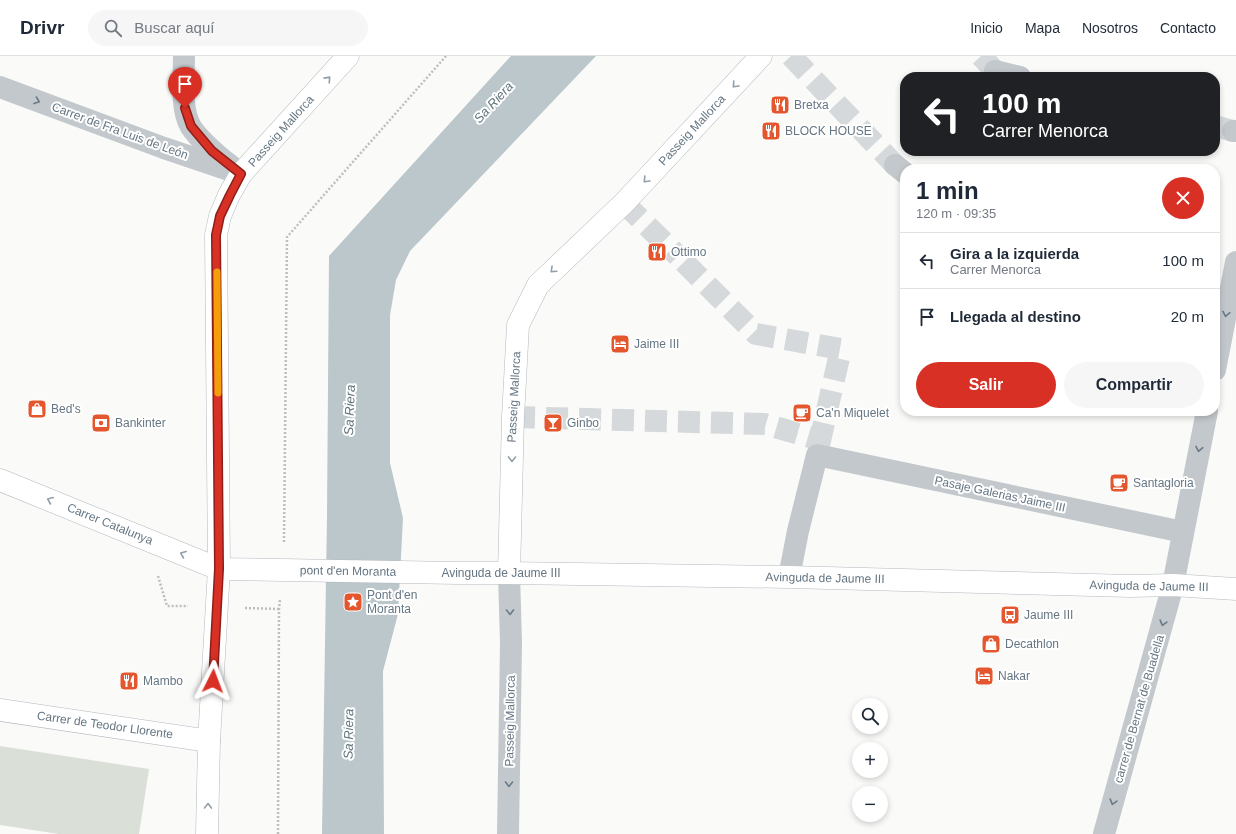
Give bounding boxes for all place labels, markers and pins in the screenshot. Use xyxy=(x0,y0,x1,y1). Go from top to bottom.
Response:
pin xyxy=(168,67,202,108)
restaurant icon: Bretxa xyxy=(769,94,791,116)
place label: Bretxa xyxy=(794,98,829,112)
restaurant icon: BLOCK HOUSE xyxy=(760,120,782,142)
place label: BLOCK HOUSE xyxy=(785,124,872,138)
restaurant icon: Ottimo xyxy=(646,241,668,263)
place label: Ottimo xyxy=(671,245,707,259)
hotel icon: Jaime III xyxy=(609,333,631,355)
place label: Jaime III xyxy=(634,337,679,351)
shop icon: Bed's xyxy=(26,398,48,420)
place label: Bed's xyxy=(51,402,81,416)
cafe icon: Ca'n Miquelet xyxy=(791,402,813,424)
place label: Ca'n Miquelet xyxy=(816,406,890,420)
bank icon: Bankinter xyxy=(90,412,112,434)
bar icon: Ginbo xyxy=(542,412,564,434)
place label: Bankinter xyxy=(115,416,166,430)
place label: Ginbo xyxy=(567,416,599,430)
cafe icon: Santagloria xyxy=(1108,472,1130,494)
place label: Santagloria xyxy=(1133,476,1194,490)
place label: Pont d'en Moranta xyxy=(367,588,417,616)
place icon: Pont d'en Moranta xyxy=(342,591,364,613)
bus stop icon: Jaume III xyxy=(999,604,1021,626)
place label: Jaume III xyxy=(1024,608,1073,622)
shop icon: Decathlon xyxy=(980,633,1002,655)
place label: Decathlon xyxy=(1005,637,1059,651)
hotel icon: Nakar xyxy=(973,665,995,687)
place label: Nakar xyxy=(998,669,1030,683)
restaurant icon: Mambo xyxy=(118,670,140,692)
place label: Mambo xyxy=(143,674,183,688)

